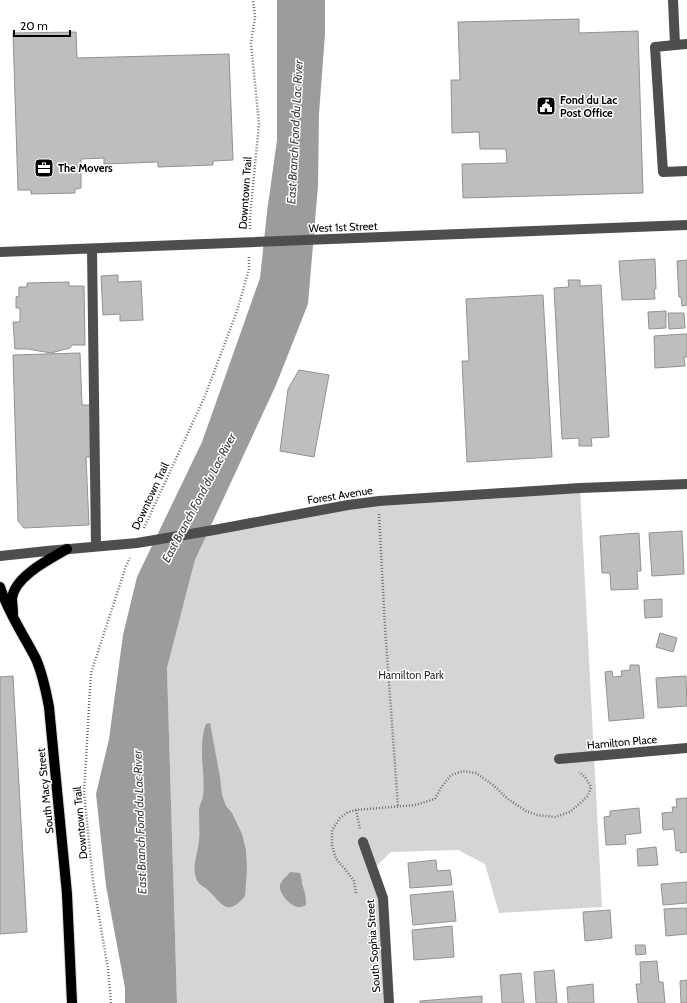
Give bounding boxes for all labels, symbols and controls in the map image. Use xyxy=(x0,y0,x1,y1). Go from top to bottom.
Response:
scale bar xyxy=(14,12,70,38)
text: 20 m xyxy=(20,18,48,33)
water label: East Branch Fond du Lac River xyxy=(283,58,306,204)
place label: Fond du Lac Post Office xyxy=(560,93,617,120)
public building icon: Fond du Lac Post Office xyxy=(535,95,557,117)
street label: Downtown Trail xyxy=(235,156,255,230)
office icon: The Movers xyxy=(33,157,55,179)
place label: The Movers xyxy=(58,161,113,175)
street label: West 1st Street xyxy=(308,219,378,235)
water label: East Branch Fond du Lac River xyxy=(158,429,240,565)
street label: Downtown Trail xyxy=(128,460,172,532)
street label: Forest Avenue xyxy=(306,483,374,507)
park label: Hamilton Park xyxy=(378,668,444,682)
street label: Hamilton Place xyxy=(586,732,658,752)
street label: South Macy Street xyxy=(34,747,56,834)
water label: East Branch Fond du Lac River xyxy=(129,748,150,894)
street label: Downtown Trail xyxy=(70,786,90,860)
street label: South Sophia Street xyxy=(363,899,383,993)

